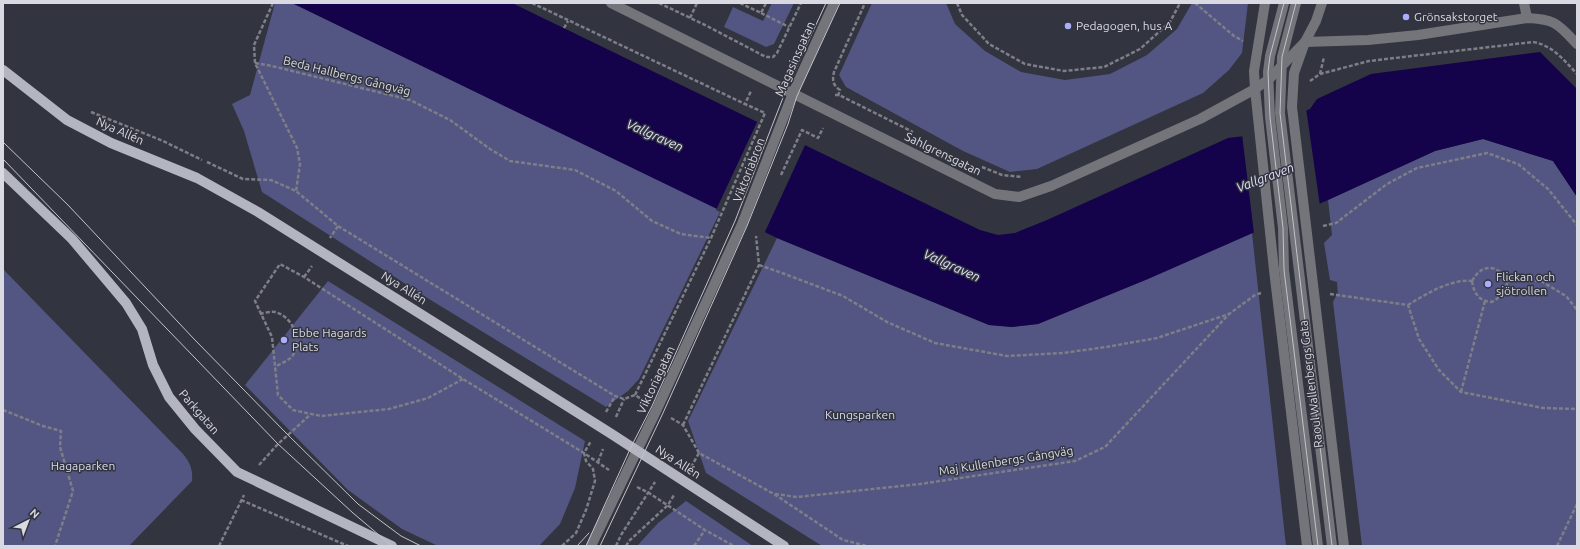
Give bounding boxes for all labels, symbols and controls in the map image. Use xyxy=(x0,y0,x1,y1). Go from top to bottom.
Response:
place label: Grönsakstorget xyxy=(1414,10,1498,23)
marker: Grönsakstorget xyxy=(1401,12,1411,22)
street label: Magasinsgatan xyxy=(772,19,817,98)
place label: Pedagogen, hus A xyxy=(1076,19,1172,32)
marker: Pedagogen, hus A xyxy=(1063,21,1073,31)
street label: Beda Hallbergs Gångväg xyxy=(282,53,412,98)
street label: Nya Allén xyxy=(94,114,146,147)
water label: Vallgraven xyxy=(624,116,686,154)
street label: Sahlgrensgatan xyxy=(903,129,984,178)
street label: Viktoriabron xyxy=(730,136,767,204)
water label: Vallgraven xyxy=(1234,160,1296,194)
water label: Vallgraven xyxy=(921,246,983,284)
street label: Nya Allén xyxy=(379,269,429,307)
place label: Flickan och sjötrollen xyxy=(1496,270,1555,297)
marker: Flickan och sjötrollen xyxy=(1483,279,1493,289)
street label: Raoul Wallenbergs Gata xyxy=(1296,320,1325,448)
place label: Ebbe Hagards Plats xyxy=(292,326,367,353)
marker: Ebbe Hagards Plats xyxy=(279,335,289,345)
street label: Viktoriagatan xyxy=(634,344,677,416)
street label: Parkgatan xyxy=(177,387,222,436)
park label: Kungsparken xyxy=(825,408,895,421)
street label: Nya Allén xyxy=(653,442,703,481)
street label: Maj Kullenbergs Gångväg xyxy=(938,443,1074,478)
park label: Hagaparken xyxy=(51,459,115,472)
north arrow xyxy=(8,501,48,541)
text: N xyxy=(28,506,42,521)

